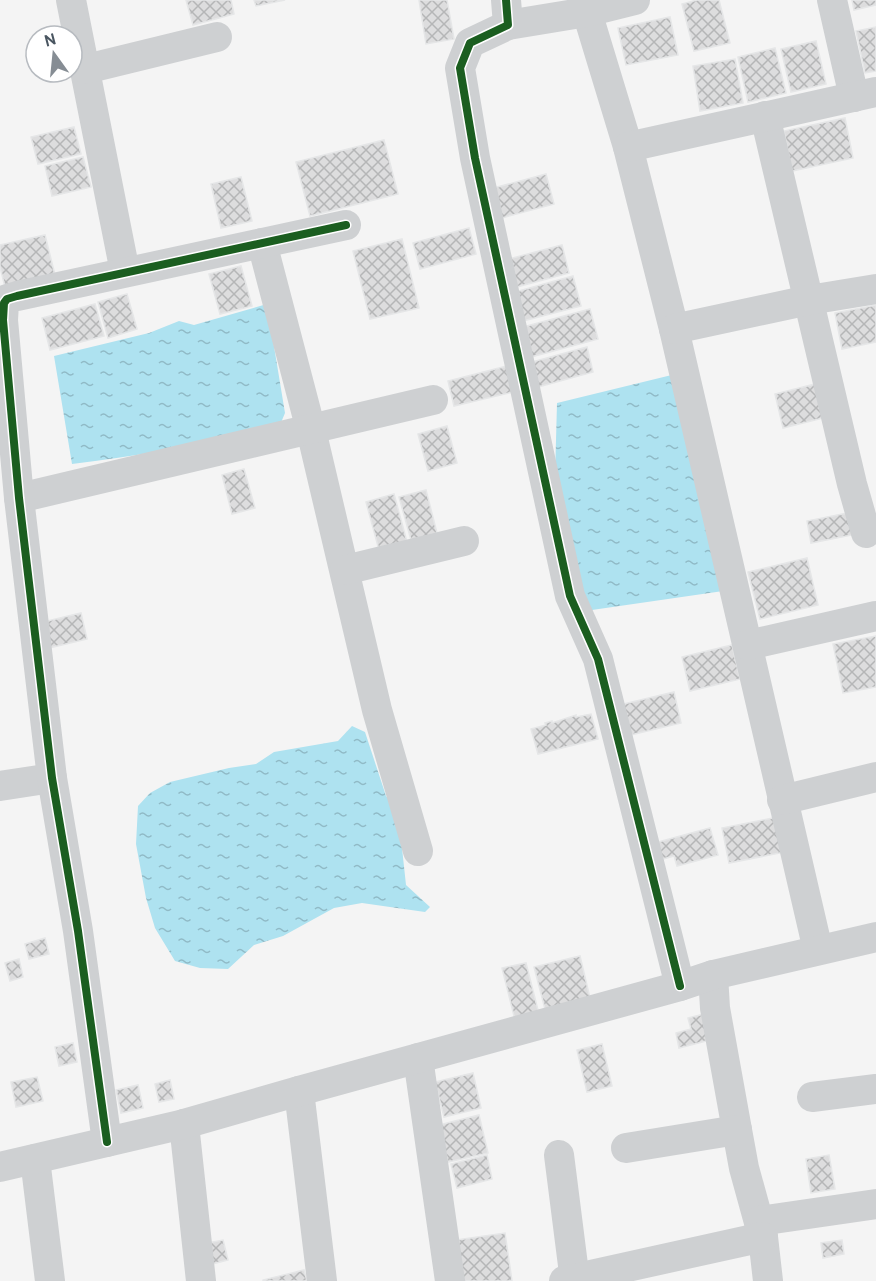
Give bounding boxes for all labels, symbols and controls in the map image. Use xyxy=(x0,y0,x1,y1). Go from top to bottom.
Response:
north arrow xyxy=(24,24,84,84)
text: N xyxy=(42,30,59,53)

